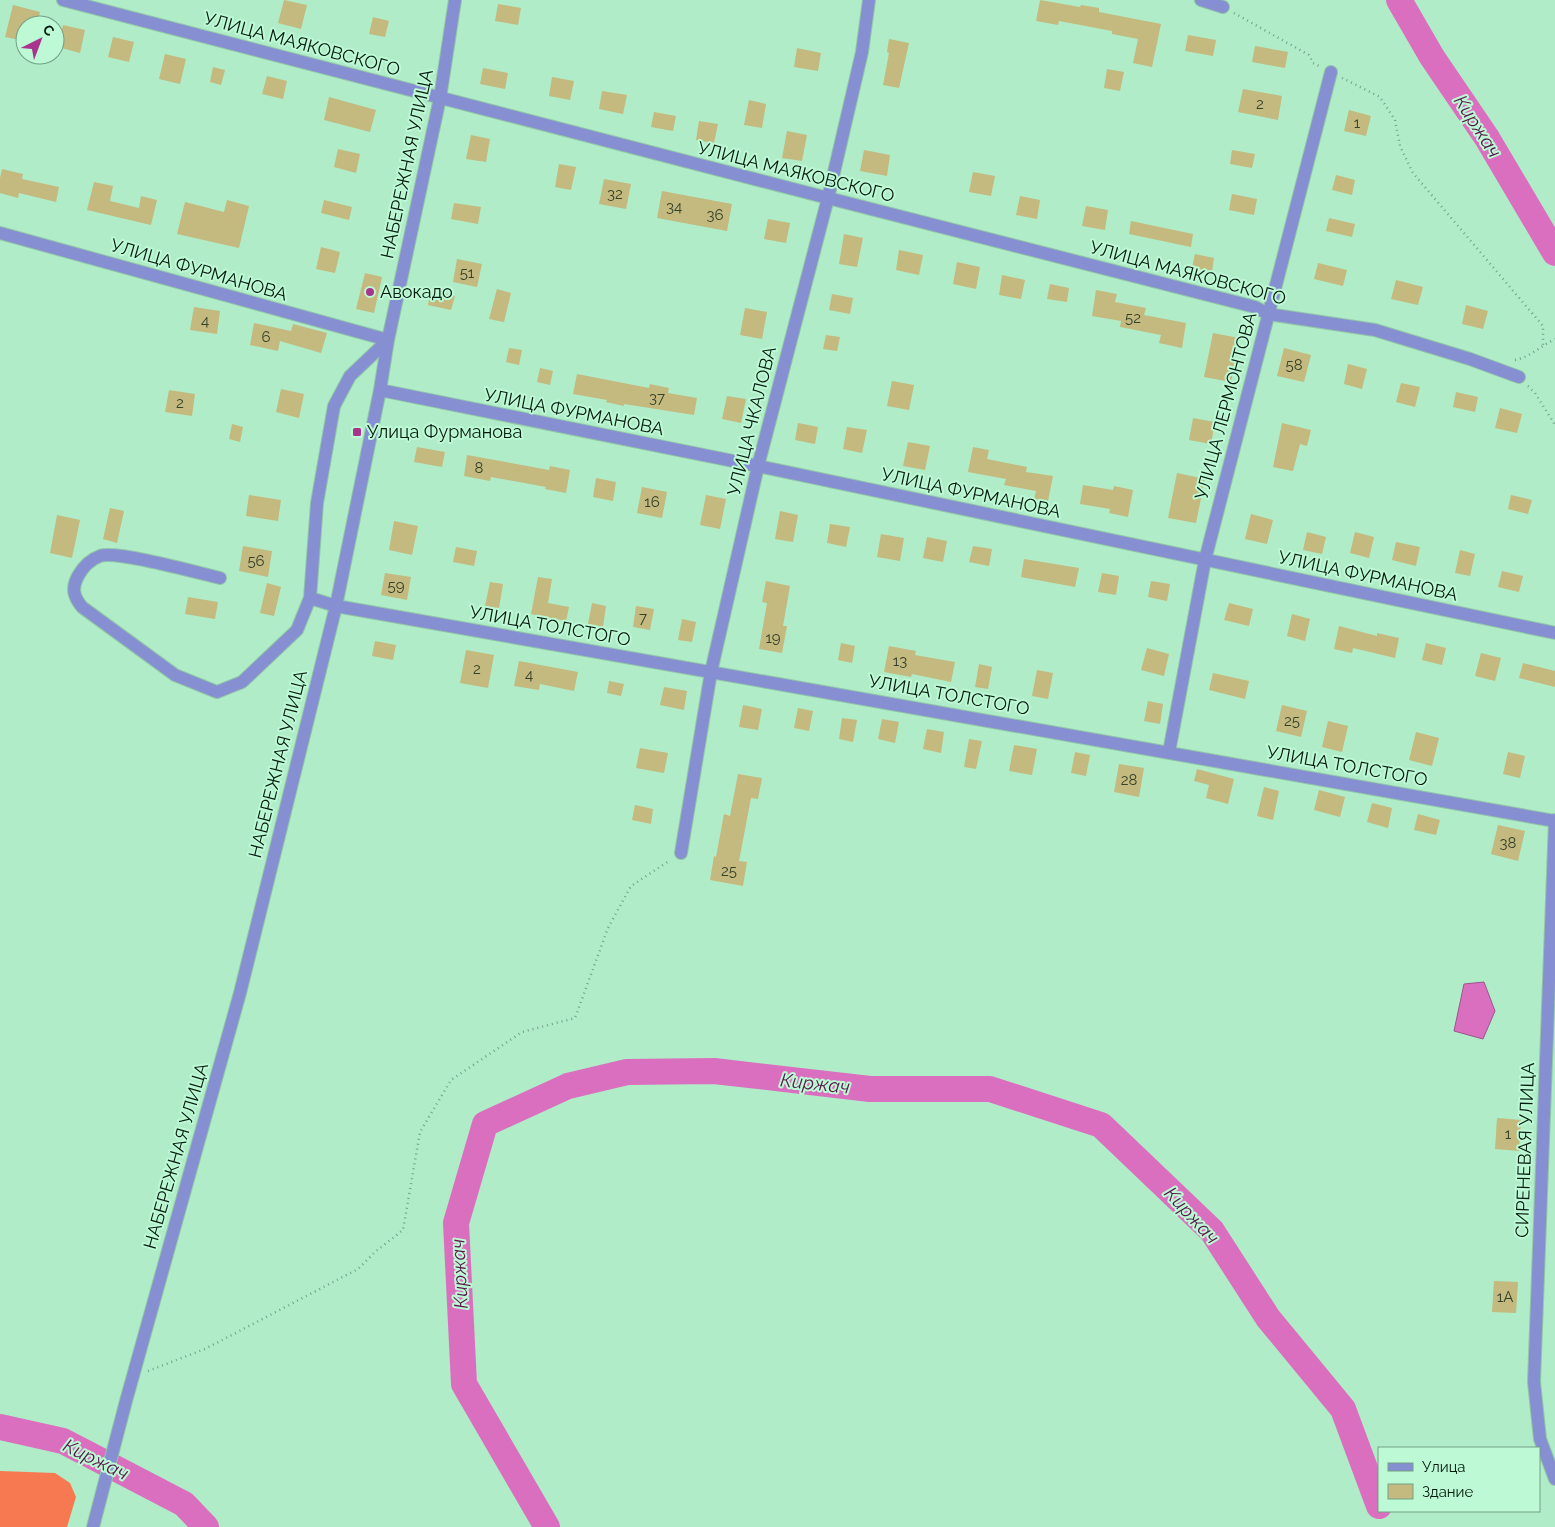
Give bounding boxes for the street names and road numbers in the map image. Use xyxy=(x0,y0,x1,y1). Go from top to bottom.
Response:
street label: УЛИЦА МАЯКОВСКОГО xyxy=(202,7,403,80)
street label: НАБЕРЕЖНАЯ УЛИЦА xyxy=(376,67,437,260)
street label: УЛИЦА МАЯКОВСКОГО xyxy=(695,137,897,206)
street label: УЛИЦА ФУРМАНОВА xyxy=(108,234,290,305)
street label: УЛИЦА МАЯКОВСКОГО xyxy=(1088,236,1289,309)
street label: УЛИЦА ЛЕРМОНТОВА xyxy=(1190,310,1261,502)
street label: УЛИЦА ЧКАЛОВА xyxy=(723,344,780,498)
street label: УЛИЦА ФУРМАНОВА xyxy=(482,384,666,439)
street label: УЛИЦА ФУРМАНОВА xyxy=(880,463,1063,522)
street label: УЛИЦА ФУРМАНОВА xyxy=(1277,546,1460,605)
street label: УЛИЦА ТОЛСТОГО xyxy=(468,601,632,650)
street label: НАБЕРЕЖНАЯ УЛИЦА xyxy=(244,668,311,860)
street label: УЛИЦА ТОЛСТОГО xyxy=(867,670,1031,719)
street label: УЛИЦА ТОЛСТОГО xyxy=(1265,741,1429,790)
street label: НАБЕРЕЖНАЯ УЛИЦА xyxy=(139,1060,212,1251)
street label: СИРЕНЕВАЯ УЛИЦА xyxy=(1511,1062,1538,1238)

